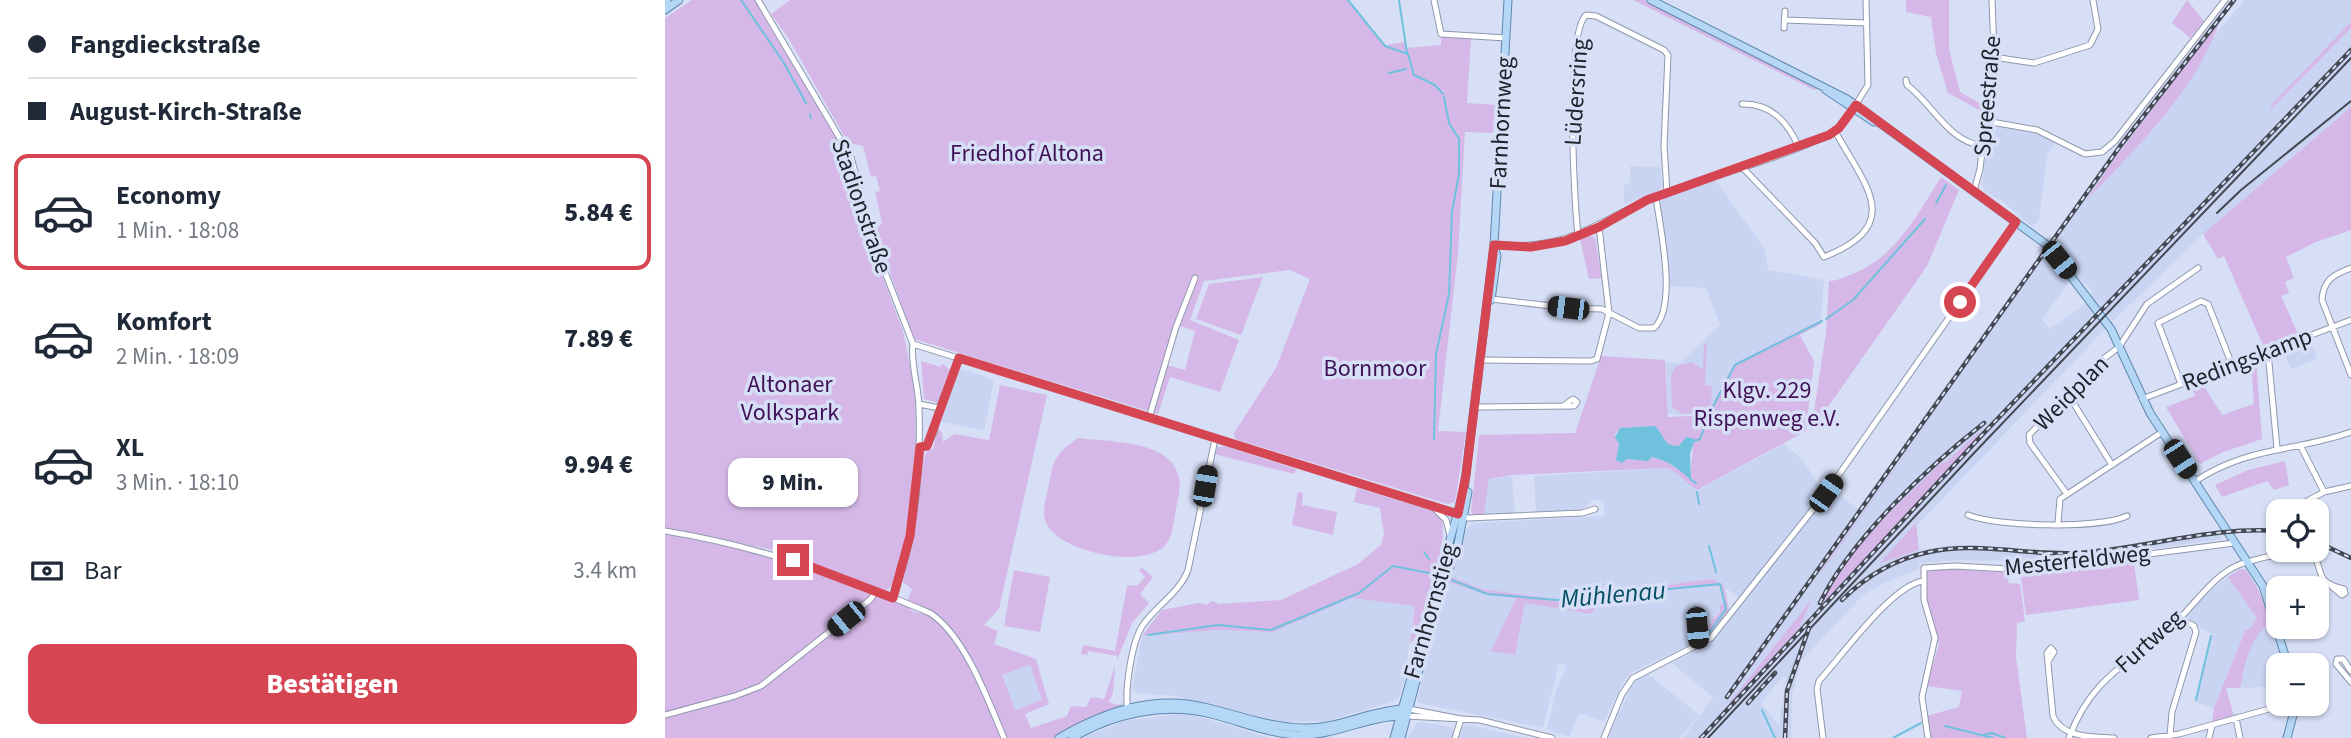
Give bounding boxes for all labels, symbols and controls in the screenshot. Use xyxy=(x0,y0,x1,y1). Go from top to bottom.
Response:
text: Fangdieckstraße xyxy=(70,26,261,63)
street label: Spreestraße xyxy=(1965,34,2010,158)
street label: Lüdersring xyxy=(1555,37,1598,147)
street label: Farnhornweg xyxy=(1481,56,1522,190)
text: August-Kirch-Straße xyxy=(70,93,302,130)
street label: Stadionstraße xyxy=(822,134,901,278)
park label: Friedhof Altona xyxy=(950,136,1104,171)
text: Economy xyxy=(116,177,221,214)
icon: car xyxy=(32,181,95,244)
text: 5.84 € xyxy=(564,194,633,231)
text: 1 Min. · 18:08 xyxy=(116,214,239,247)
car xyxy=(2038,237,2081,283)
route start xyxy=(1944,286,1976,318)
car xyxy=(1546,295,1591,321)
text: Komfort xyxy=(116,303,212,340)
icon: car xyxy=(32,307,95,370)
street label: Redingskamp xyxy=(2177,319,2317,400)
text: 7.89 € xyxy=(564,320,633,357)
text: 2 Min. · 18:09 xyxy=(116,340,239,373)
street label: Weidplan xyxy=(2026,348,2117,439)
park label: Bornmoor xyxy=(1324,351,1427,386)
park label: Altonaer Volkspark xyxy=(741,367,839,430)
park label: Klgv. 229 Rispenweg e.V. xyxy=(1694,373,1840,436)
text: XL xyxy=(116,429,144,466)
icon: car xyxy=(32,433,95,496)
car xyxy=(2160,436,2201,482)
text: 9.94 € xyxy=(564,446,633,483)
callout: 9 Min. xyxy=(728,458,858,508)
car xyxy=(1192,463,1219,509)
text: 3 Min. · 18:10 xyxy=(116,466,239,499)
text: 9 Min. xyxy=(762,466,824,499)
car xyxy=(1806,470,1847,516)
map controls xyxy=(2266,499,2329,716)
button: locate xyxy=(2266,499,2329,562)
street label: Mesterfeldweg xyxy=(2003,535,2151,586)
street label: Farnhornstieg xyxy=(1394,539,1467,683)
route end xyxy=(777,544,809,576)
icon: cash xyxy=(28,552,66,590)
text: Bar xyxy=(84,552,121,589)
text: 3.4 km xyxy=(573,554,637,587)
water label: Mühlenau xyxy=(1559,571,1667,618)
button: + xyxy=(2266,576,2329,639)
car xyxy=(824,598,869,640)
street label: Furtweg xyxy=(2107,601,2191,682)
car xyxy=(1685,606,1710,650)
button: Bestätigen xyxy=(28,644,637,724)
button: − xyxy=(2266,653,2329,716)

